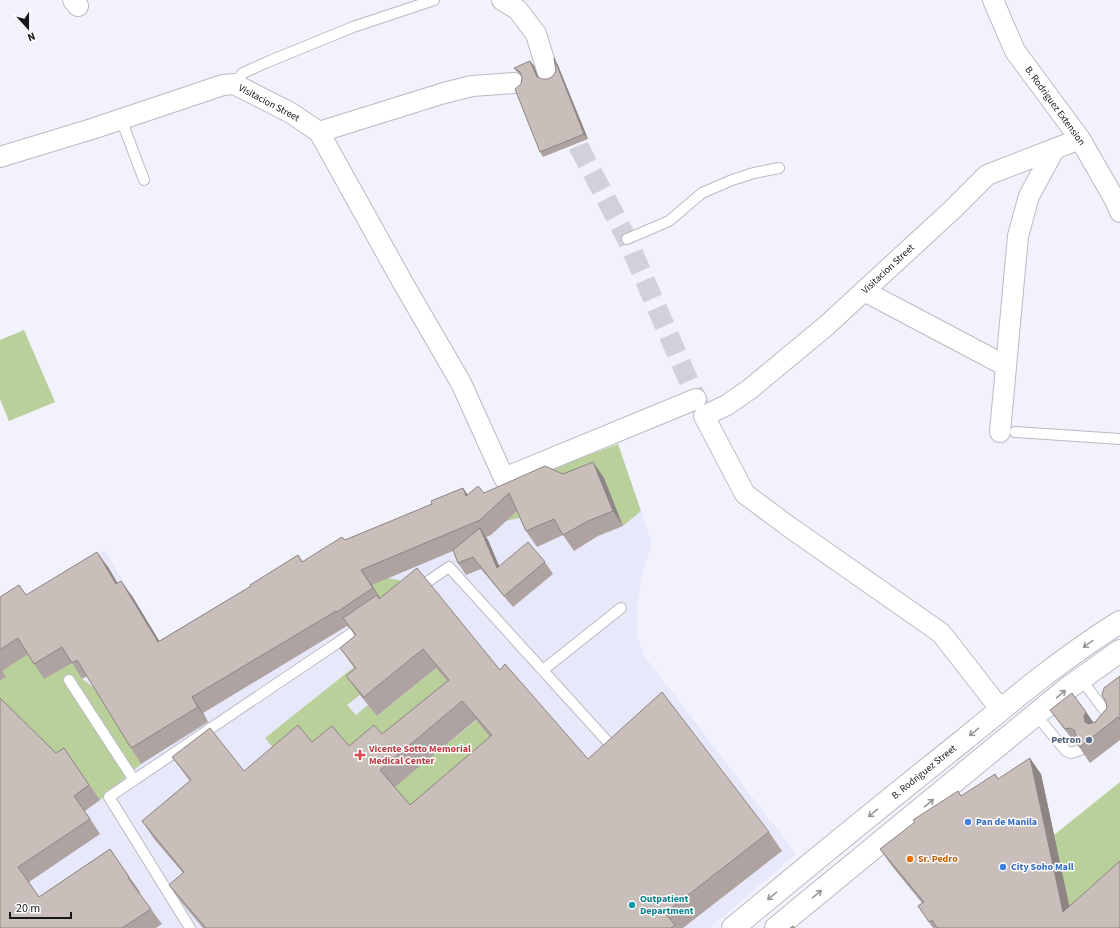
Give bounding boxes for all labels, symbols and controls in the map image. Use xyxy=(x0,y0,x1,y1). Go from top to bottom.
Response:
north arrow xyxy=(8,8,48,48)
text: N xyxy=(25,29,38,45)
street label: B. Rodriguez Extension xyxy=(1021,63,1089,149)
street label: Visitacion Street xyxy=(236,81,303,125)
street label: Visitacion Street xyxy=(859,240,918,297)
one-way arrow xyxy=(1082,639,1093,648)
one-way arrow xyxy=(1056,689,1067,698)
one-way arrow xyxy=(968,727,979,736)
place label: Petron xyxy=(1051,733,1081,747)
marker: Petron xyxy=(1084,735,1094,745)
street label: B. Rodriguez Street xyxy=(889,741,960,802)
place label: Vicente Sotto Memorial Medical Center xyxy=(368,742,471,768)
marker: Vicente Sotto Memorial Medical Center xyxy=(354,749,366,761)
one-way arrow xyxy=(923,799,934,808)
one-way arrow xyxy=(867,809,878,818)
place label: Pan de Manila xyxy=(976,815,1037,829)
marker: Pan de Manila xyxy=(963,817,973,827)
place label: Sr. Pedro xyxy=(918,852,958,866)
marker: Sr. Pedro xyxy=(905,854,915,864)
place label: City Soho Mall xyxy=(1011,860,1074,874)
marker: City Soho Mall xyxy=(998,862,1008,872)
one-way arrow xyxy=(812,890,823,899)
one-way arrow xyxy=(767,891,778,900)
place label: Outpatient Department xyxy=(640,892,694,918)
scale bar xyxy=(10,894,71,920)
text: 20 m xyxy=(16,900,40,917)
marker: Outpatient Department xyxy=(627,900,637,910)

